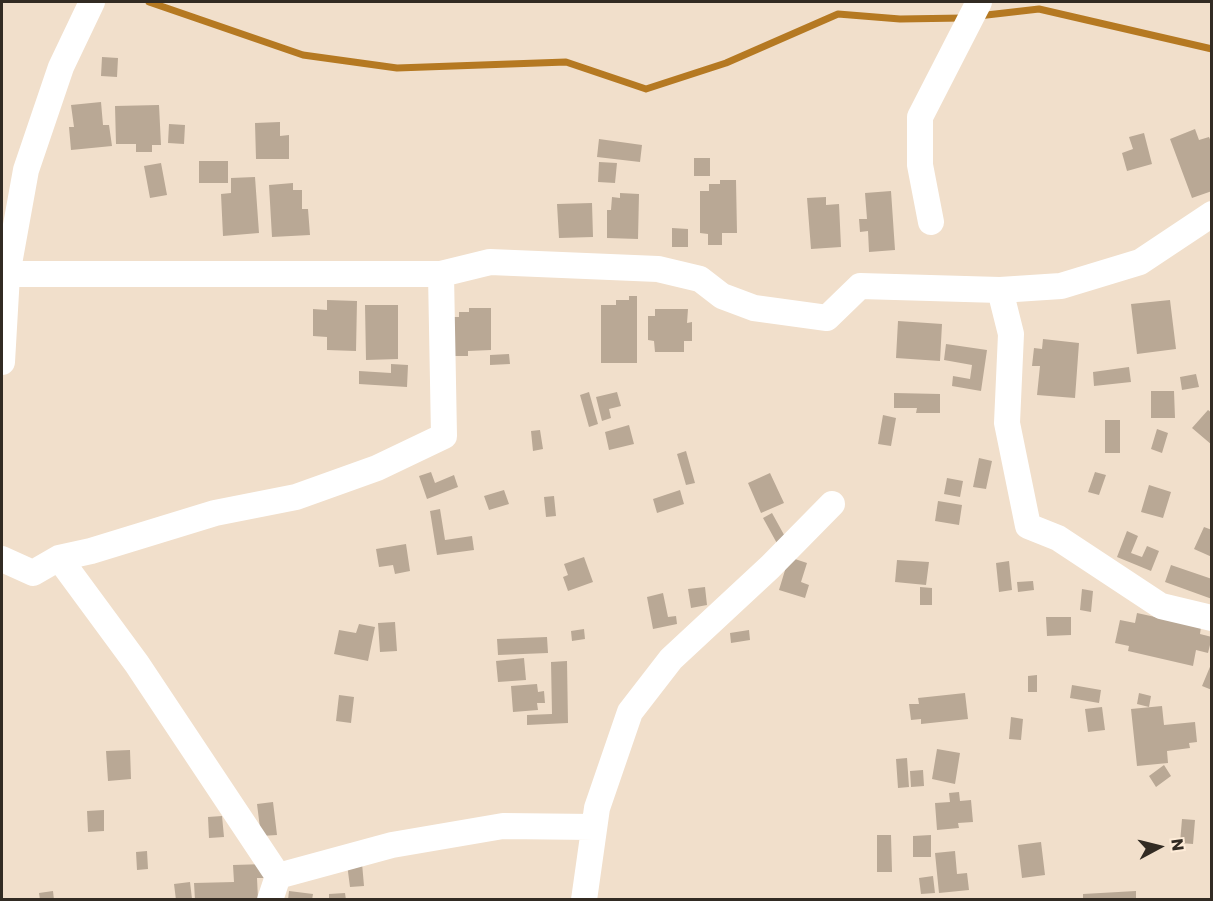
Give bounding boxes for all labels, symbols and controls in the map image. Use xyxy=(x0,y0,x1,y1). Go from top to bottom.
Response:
north arrow xyxy=(1129,817,1189,877)
text: N xyxy=(1165,837,1190,852)

